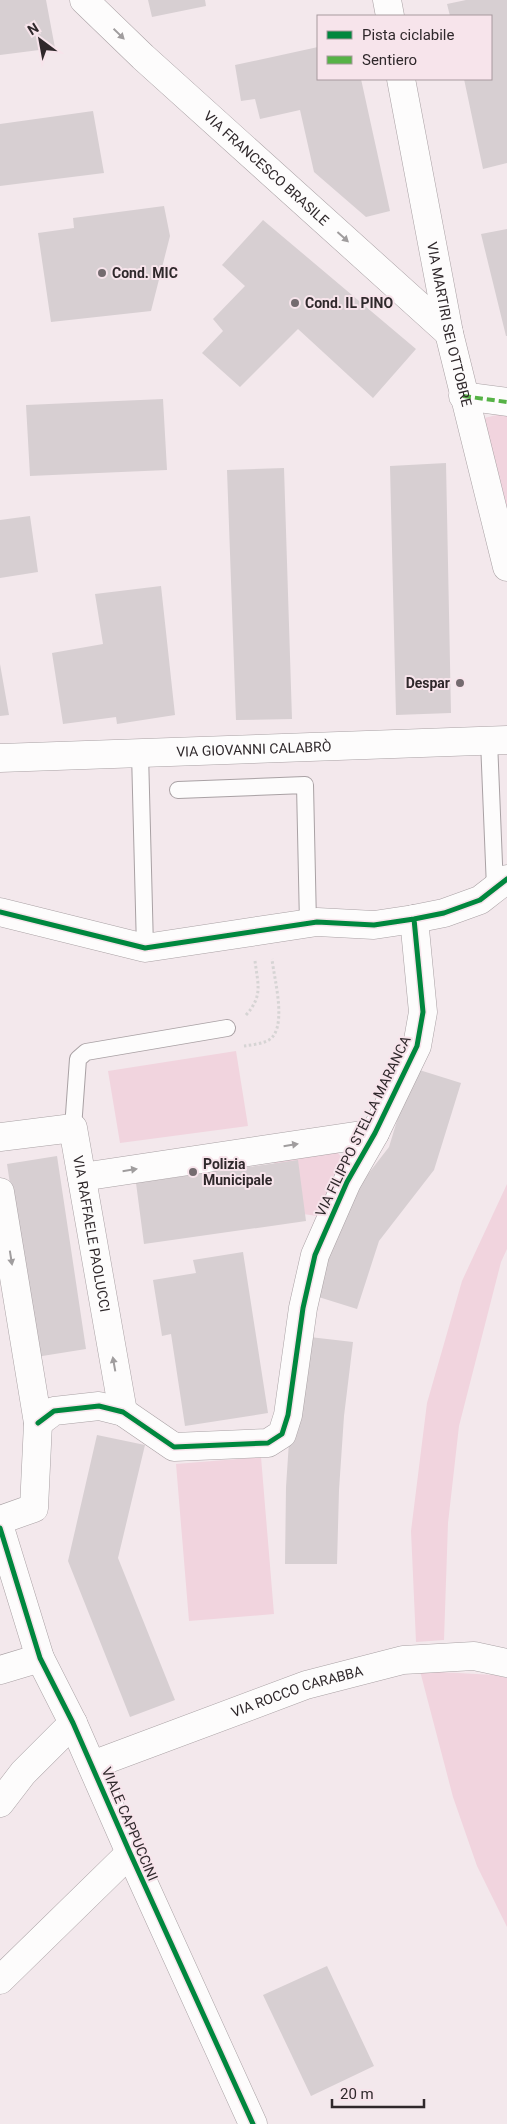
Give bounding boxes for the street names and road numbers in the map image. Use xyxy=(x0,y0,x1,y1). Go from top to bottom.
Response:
street label: VIA FRANCESCO BRASILE xyxy=(200,108,332,229)
street label: VIA MARTIRI SEI OTTOBRE xyxy=(424,241,475,408)
street label: VIA GIOVANNI CALABRÒ xyxy=(176,737,332,760)
street label: VIA FILIPPO STELLA MARANCA xyxy=(312,1033,414,1219)
street label: VIA RAFFAELE PAOLUCCI xyxy=(70,1154,113,1313)
street label: VIA ROCCO CARABBA xyxy=(229,1663,365,1720)
street label: VIALE CAPPUCCINI xyxy=(99,1765,161,1883)

